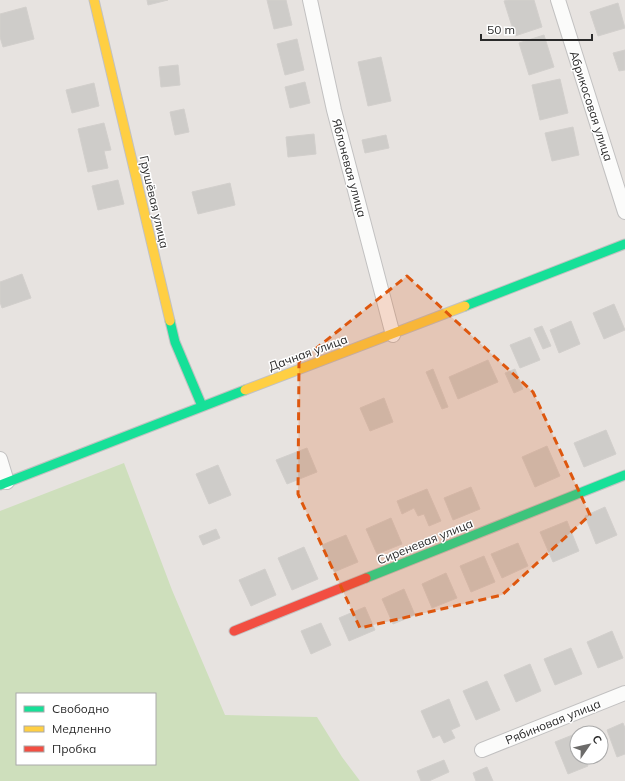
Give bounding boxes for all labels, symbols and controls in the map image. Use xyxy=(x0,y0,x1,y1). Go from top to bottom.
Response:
scale bar xyxy=(481,16,592,42)
text: 50 m xyxy=(487,22,515,37)
street label: Абрикосовая улица xyxy=(567,49,616,163)
street label: Яблоневая улица xyxy=(329,117,370,219)
street label: Грушёвая улица xyxy=(137,154,172,250)
street label: Дачная улица xyxy=(266,331,349,374)
street label: Сиреневая улица xyxy=(375,516,475,568)
legend xyxy=(16,693,156,765)
street label: Рябиновая улица xyxy=(503,696,603,747)
text: Свободно xyxy=(52,701,109,716)
text: Медленно xyxy=(52,721,111,736)
north arrow xyxy=(569,725,609,765)
text: С xyxy=(589,732,605,747)
text: Пробка xyxy=(52,741,96,756)

